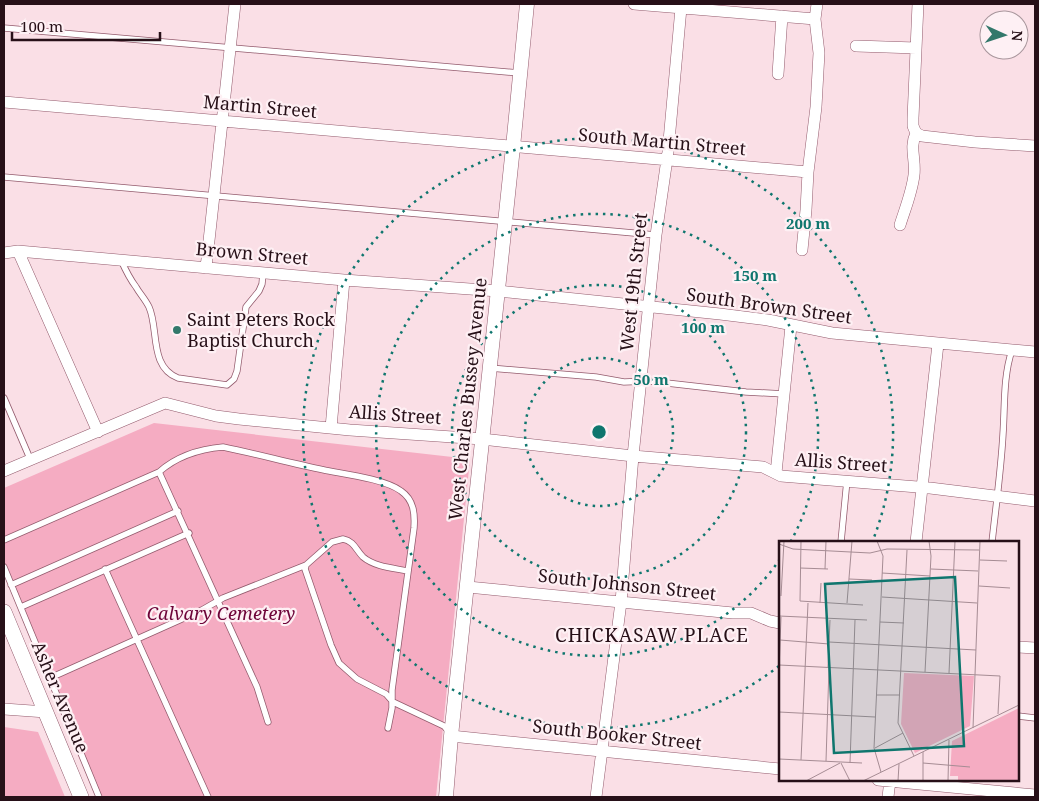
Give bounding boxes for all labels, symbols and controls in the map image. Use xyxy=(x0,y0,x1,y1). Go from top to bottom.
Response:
scale bar xyxy=(12,10,160,42)
north arrow xyxy=(979,10,1029,60)
text: 100 m xyxy=(20,16,63,36)
text: N xyxy=(1008,30,1027,42)
street label: Martin Street xyxy=(202,89,318,123)
street label: South Martin Street xyxy=(577,122,747,160)
street label: West 19th Street xyxy=(614,211,652,352)
text: 200 m xyxy=(786,213,830,233)
street label: Brown Street xyxy=(195,236,309,270)
text: 150 m xyxy=(733,265,777,285)
street label: West Charles Bussey Avenue xyxy=(442,276,492,521)
street label: South Brown Street xyxy=(685,282,853,328)
place label: Saint Peters Rock Baptist Church xyxy=(187,307,335,352)
text: 100 m xyxy=(681,317,725,337)
marker: Saint Peters Rock Baptist Church xyxy=(171,324,183,336)
text: 50 m xyxy=(633,369,669,389)
street label: Allis Street xyxy=(348,399,442,429)
centre of rings xyxy=(590,423,608,441)
street label: Allis Street xyxy=(794,447,888,477)
inset map xyxy=(779,541,1019,781)
street label: South Johnson Street xyxy=(537,563,717,605)
park label: Calvary Cemetery xyxy=(147,601,295,625)
district label: CHICKASAW PLACE xyxy=(555,622,749,648)
street label: Asher Avenue xyxy=(27,637,95,756)
street label: South Booker Street xyxy=(531,713,703,755)

